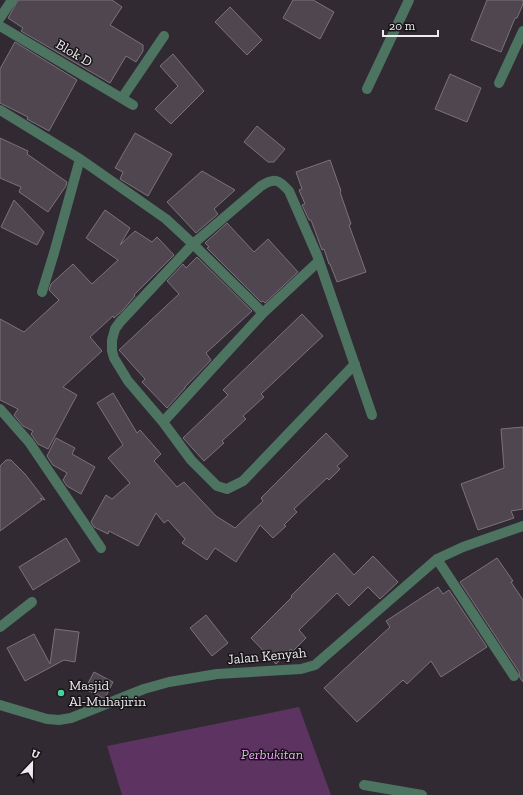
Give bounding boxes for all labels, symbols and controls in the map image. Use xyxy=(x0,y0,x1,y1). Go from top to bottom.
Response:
scale bar xyxy=(383,12,438,38)
text: 20 m xyxy=(389,19,416,33)
street label: Blok D xyxy=(53,36,95,71)
street label: Jalan Kenyah xyxy=(227,644,307,668)
place label: Masjid Al-Muhajirin xyxy=(69,677,146,710)
marker: Masjid Al-Muhajirin xyxy=(56,688,66,698)
north arrow xyxy=(12,743,52,783)
park label: Perbukitan xyxy=(241,746,303,763)
text: U xyxy=(29,747,42,762)

